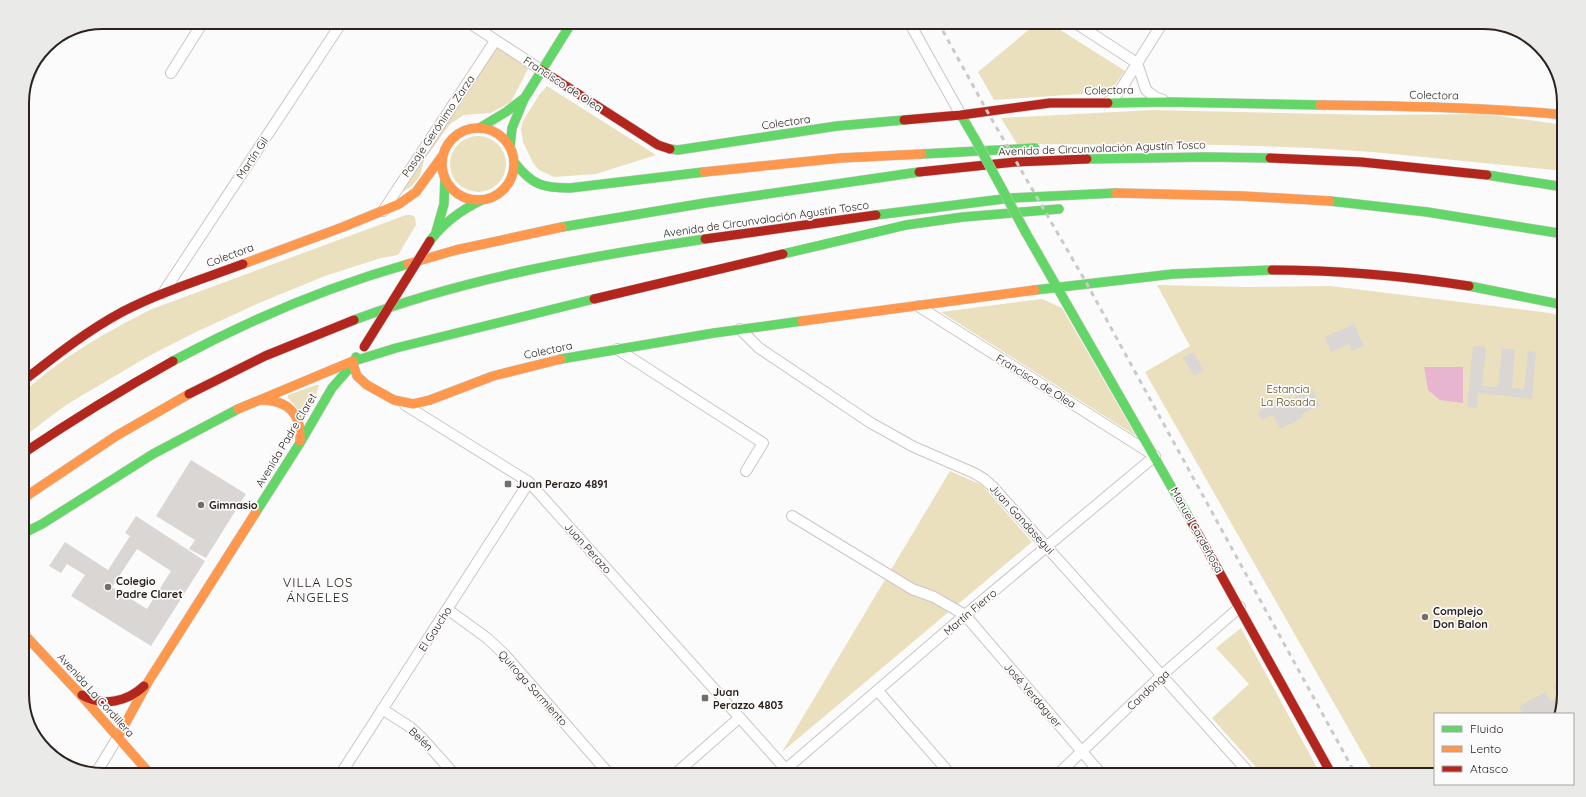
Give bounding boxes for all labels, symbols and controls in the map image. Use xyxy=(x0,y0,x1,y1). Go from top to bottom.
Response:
street label: Francisco de Olea xyxy=(521,53,605,115)
street label: Pasaje Gerónimo Zarza xyxy=(399,72,477,180)
street label: Colectora xyxy=(1084,83,1134,97)
street label: Colectora xyxy=(1409,88,1459,102)
street label: Colectora xyxy=(761,112,811,132)
street label: Martín Gil xyxy=(233,134,271,182)
street label: Avenida de Circunvalación Agustín Tosco xyxy=(998,137,1206,159)
street label: Avenida de Circunvalación Agustín Tosco xyxy=(662,198,870,240)
street label: Colectora xyxy=(204,240,256,270)
street label: Colectora xyxy=(522,338,574,362)
street label: Francisco de Olea xyxy=(994,351,1078,411)
park label: Estancia La Rosada xyxy=(1261,382,1315,409)
street label: Avenida Padre Claret xyxy=(252,390,320,490)
place label: Juan Perazo 4891 xyxy=(516,477,608,491)
marker: Juan Perazo 4891 xyxy=(503,479,513,489)
street label: Juan Gandasegui xyxy=(987,481,1057,557)
street label: Manuel Cardeñosa xyxy=(1168,485,1226,575)
place label: Gimnasio xyxy=(209,498,258,512)
marker: Gimnasio xyxy=(196,500,206,510)
street label: Juan Perazo xyxy=(561,520,615,577)
place label: Colegio Padre Claret xyxy=(116,574,183,601)
district label: VILLA LOS ÁNGELES xyxy=(283,574,353,605)
marker: Colegio Padre Claret xyxy=(103,582,113,592)
street label: Martín Fierro xyxy=(941,585,1000,638)
street label: El Gaucho xyxy=(415,604,455,654)
place label: Complejo Don Balon xyxy=(1433,604,1488,631)
marker: Complejo Don Balon xyxy=(1420,612,1430,622)
street label: Quiroga Sarmiento xyxy=(495,647,571,729)
street label: Avenida La Cordillera xyxy=(55,650,137,740)
street label: José Verdaguer xyxy=(1001,660,1065,731)
street label: Candonga xyxy=(1124,667,1172,713)
place label: Juan Perazzo 4803 xyxy=(713,685,783,712)
marker: Juan Perazzo 4803 xyxy=(700,693,710,703)
legend xyxy=(1434,713,1574,785)
text: Fluido xyxy=(1470,721,1503,736)
street label: Belén xyxy=(406,724,436,754)
text: Lento xyxy=(1470,741,1501,756)
text: Atasco xyxy=(1470,761,1508,776)

